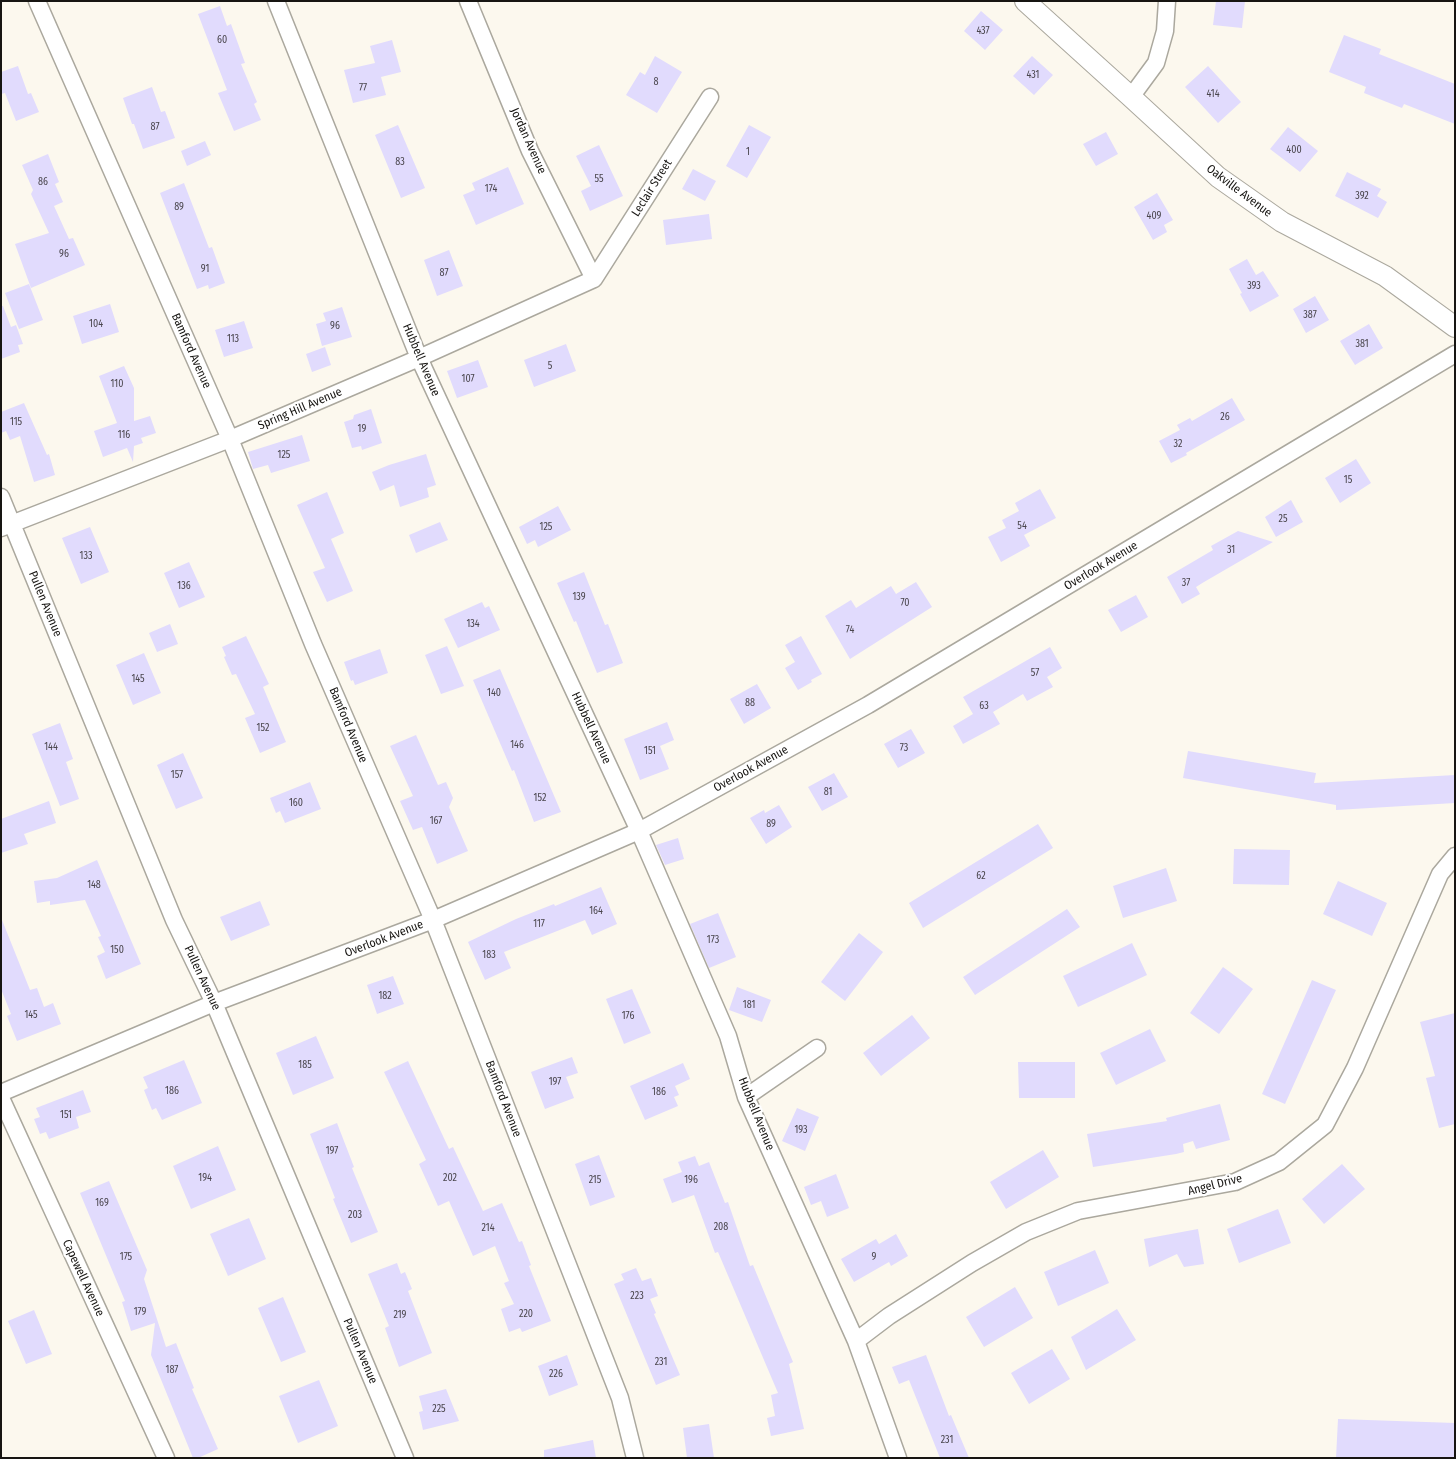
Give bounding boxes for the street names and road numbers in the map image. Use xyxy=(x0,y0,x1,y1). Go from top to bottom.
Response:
street label: Jordan Avenue xyxy=(507,106,549,176)
street label: Leclair Street xyxy=(629,157,675,219)
street label: Oakville Avenue xyxy=(1203,162,1275,220)
street label: Bamford Avenue xyxy=(168,311,214,391)
street label: Hubbell Avenue xyxy=(399,322,443,398)
street label: Spring Hill Avenue xyxy=(256,385,344,433)
street label: Overlook Avenue xyxy=(1062,538,1140,594)
street label: Pullen Avenue xyxy=(25,569,65,639)
street label: Bamford Avenue xyxy=(326,685,370,765)
street label: Hubbell Avenue xyxy=(568,690,614,766)
street label: Overlook Avenue xyxy=(711,743,791,795)
street label: Overlook Avenue xyxy=(343,917,425,961)
street label: Pullen Avenue xyxy=(181,943,223,1013)
street label: Bamford Avenue xyxy=(482,1059,524,1139)
street label: Hubbell Avenue xyxy=(735,1075,777,1153)
street label: Angel Drive xyxy=(1186,1171,1244,1199)
street label: Capewell Avenue xyxy=(59,1237,107,1319)
street label: Pullen Avenue xyxy=(340,1316,380,1386)

